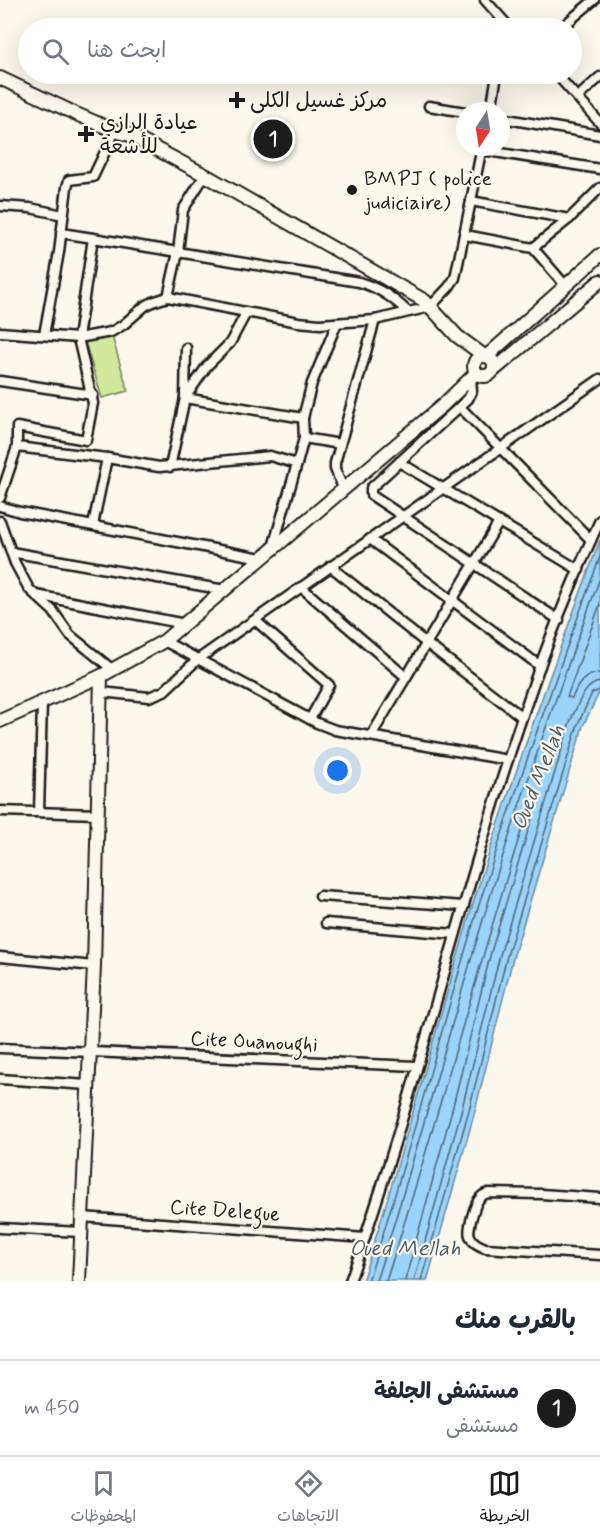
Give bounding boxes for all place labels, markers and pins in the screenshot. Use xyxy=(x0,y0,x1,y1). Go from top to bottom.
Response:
place label: مركز غسيل الكلى xyxy=(250,87,387,115)
marker: مركز غسيل الكلى xyxy=(228,91,246,109)
place label: عيادة الرازي للأشعة xyxy=(100,109,198,161)
pin: 1 xyxy=(254,116,292,162)
marker: عيادة الرازي للأشعة xyxy=(77,125,95,143)
place label: BMPJ ( police judiciaire) xyxy=(363,165,492,217)
marker: BMPJ ( police judiciaire) xyxy=(345,183,359,197)

